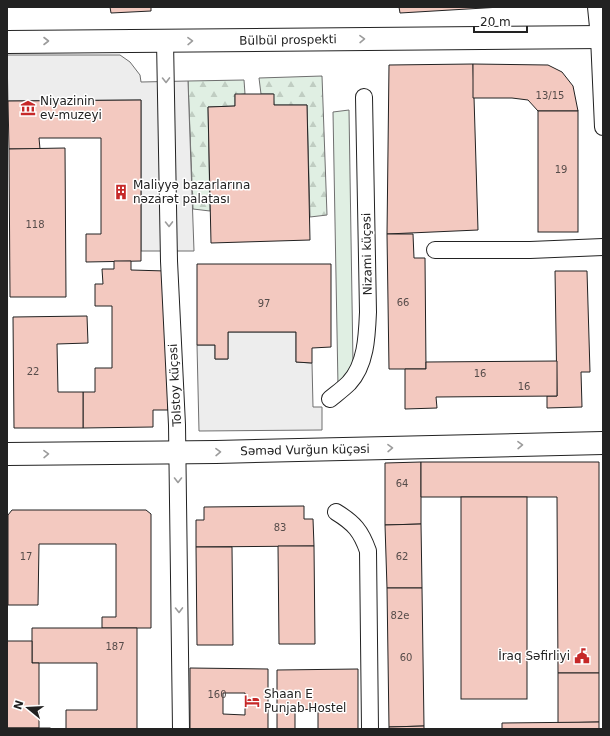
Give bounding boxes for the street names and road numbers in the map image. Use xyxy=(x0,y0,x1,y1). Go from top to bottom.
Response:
street label: Bülbül prospekti xyxy=(239,32,337,48)
street label: Nizami küçəsi xyxy=(359,213,375,295)
street label: Tolstoy küçəsi xyxy=(166,343,184,428)
street label: Səməd Vurğun küçəsi xyxy=(240,442,370,458)

